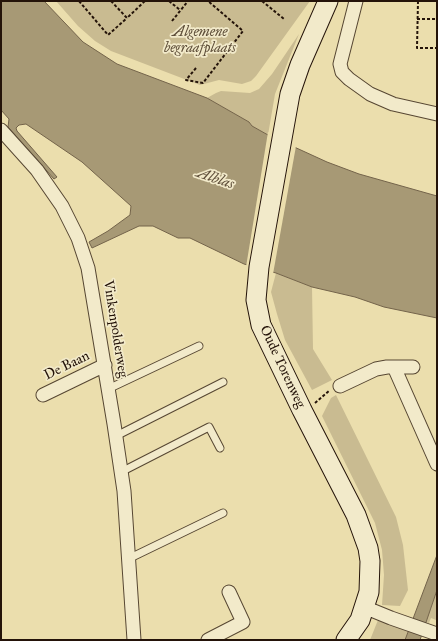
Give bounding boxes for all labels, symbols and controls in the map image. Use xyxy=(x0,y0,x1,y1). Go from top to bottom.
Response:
park label: Algemene begraafplaats xyxy=(164,25,236,58)
water label: Alblas xyxy=(194,164,236,194)
street label: Vinkenpolderweg xyxy=(99,279,131,379)
street label: Oude Torenweg xyxy=(256,323,308,411)
street label: De Baan xyxy=(41,348,93,384)

